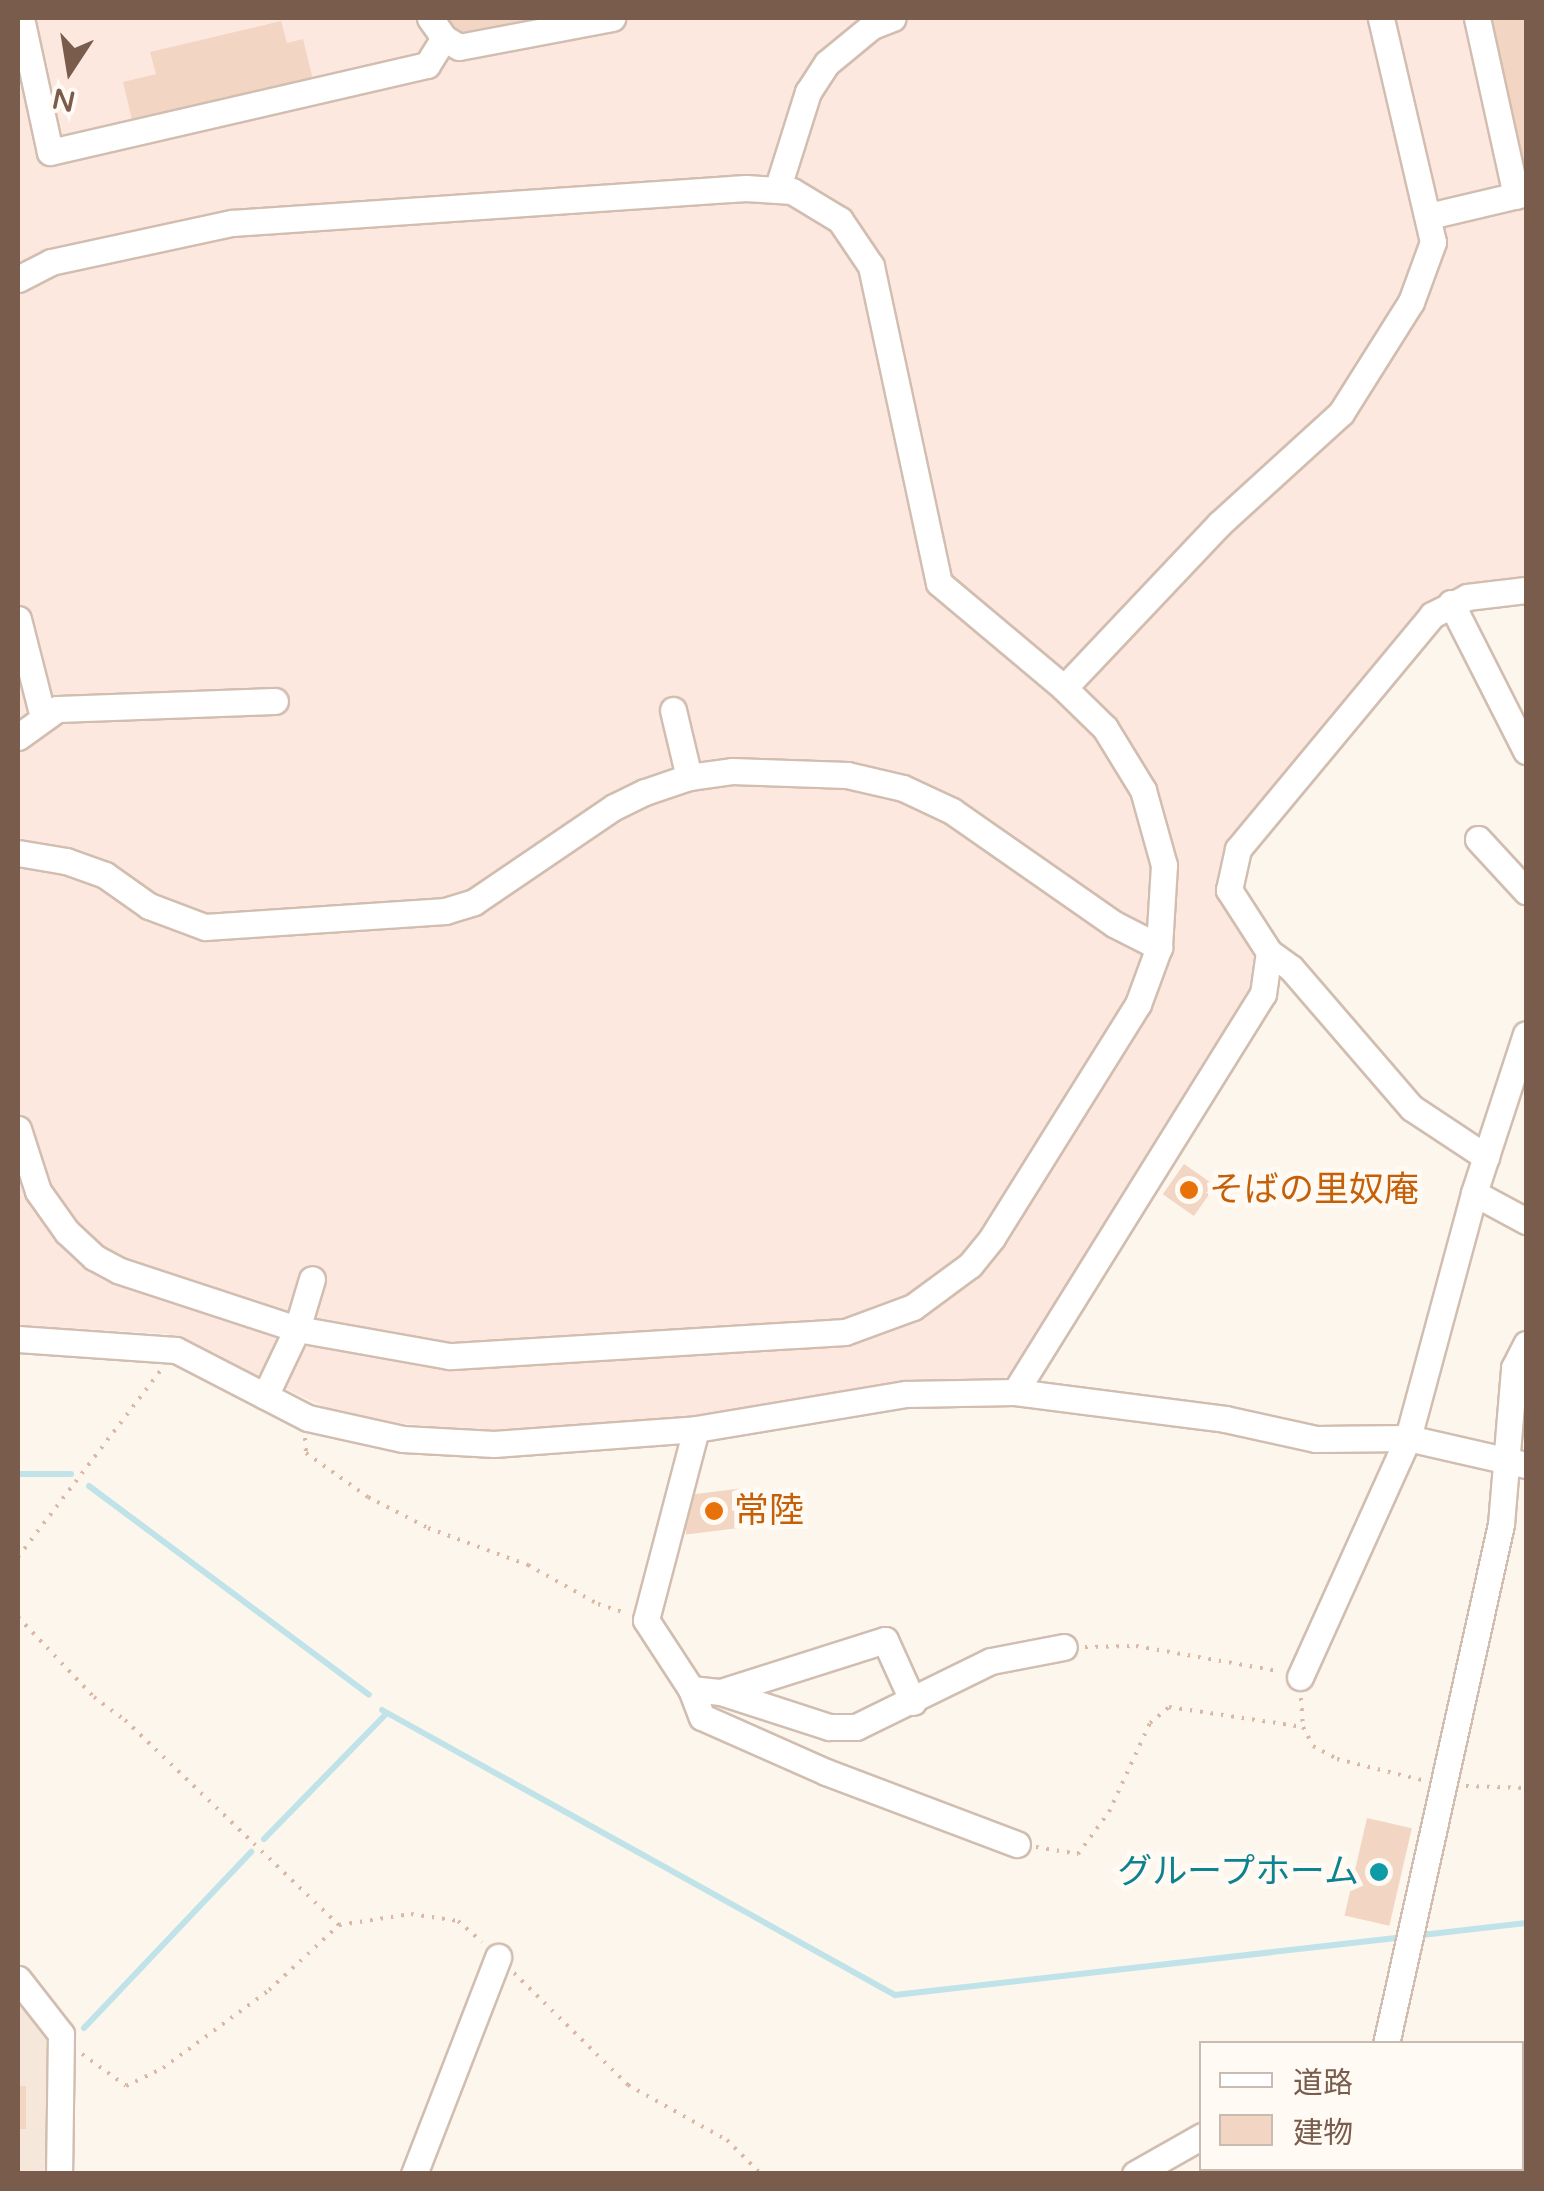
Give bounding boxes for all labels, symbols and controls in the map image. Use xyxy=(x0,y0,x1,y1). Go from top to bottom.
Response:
north arrow xyxy=(20,20,120,120)
text: N xyxy=(49,80,78,118)
place label: そばの里奴庵 xyxy=(1209,1169,1419,1211)
marker: そばの里奴庵 xyxy=(1178,1179,1200,1201)
place label: 常陸 xyxy=(734,1490,804,1532)
marker: 常陸 xyxy=(703,1500,725,1522)
place label: グループホーム xyxy=(1114,1851,1359,1893)
marker: グループホーム xyxy=(1368,1861,1390,1883)
legend xyxy=(1199,2041,1524,2171)
text: 道路 xyxy=(1293,2065,1353,2102)
text: 建物 xyxy=(1293,2115,1353,2152)

